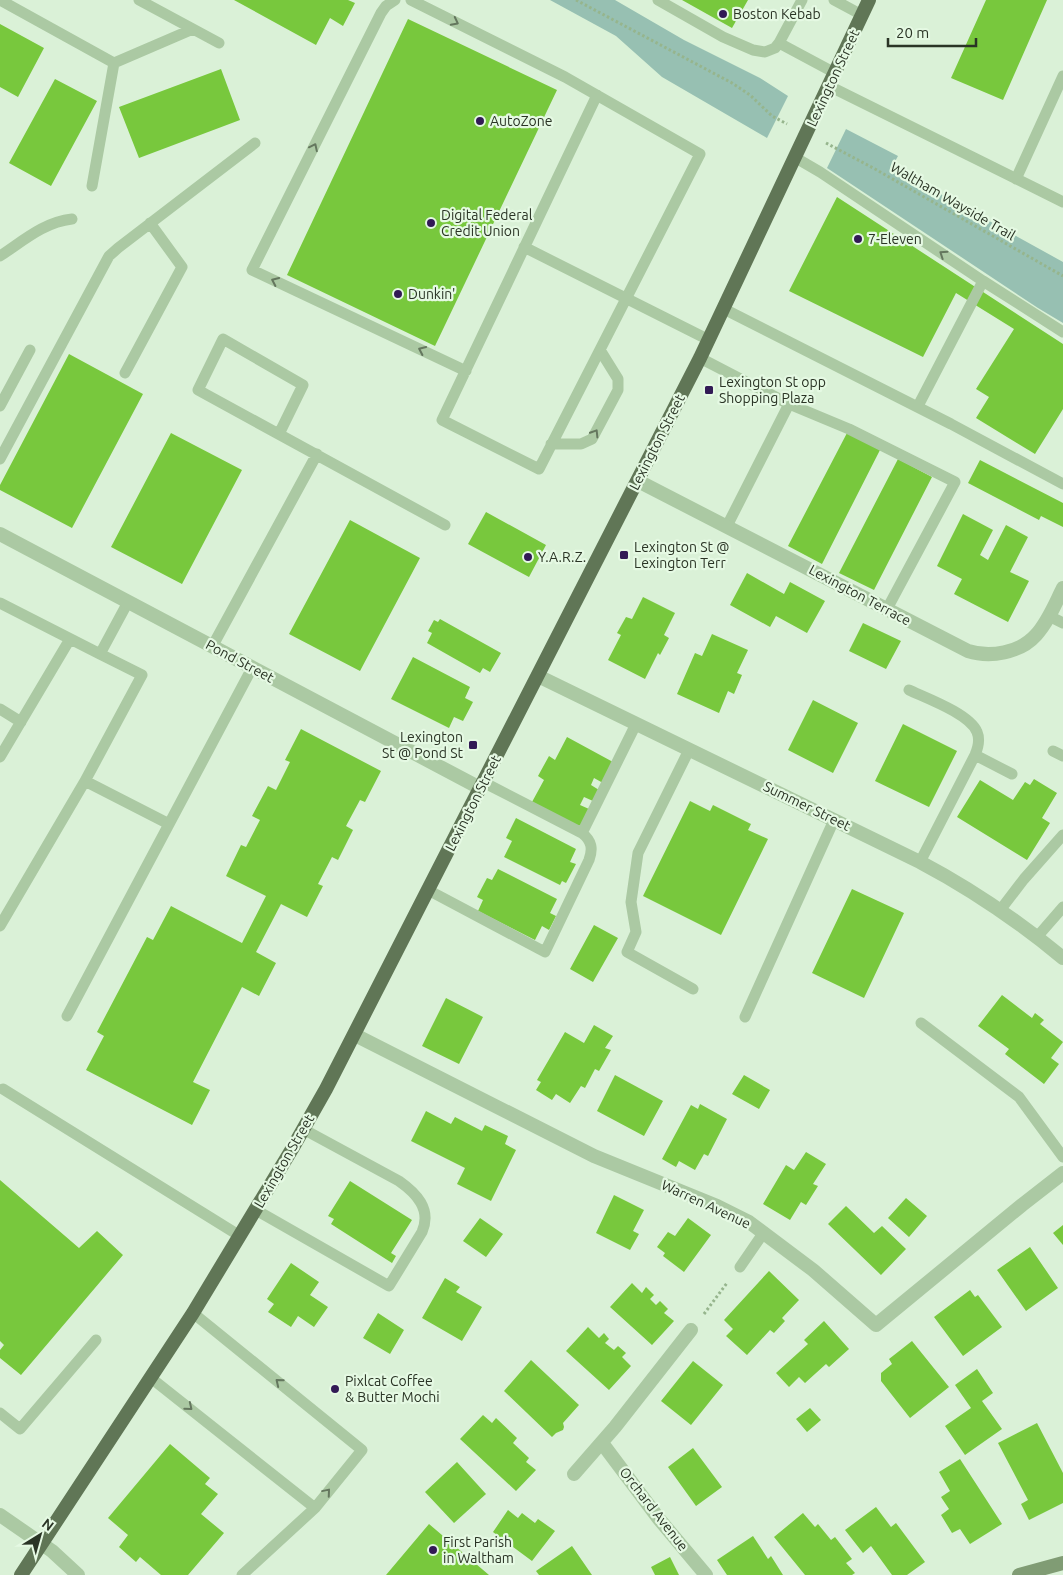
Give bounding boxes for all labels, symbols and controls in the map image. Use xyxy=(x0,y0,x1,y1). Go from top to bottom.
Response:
place label: Boston Kebab xyxy=(733,6,821,22)
marker: Boston Kebab xyxy=(717,8,729,20)
scale bar xyxy=(888,15,976,47)
one-way arrow xyxy=(449,16,458,26)
text: 20 m xyxy=(896,24,929,41)
street label: Lexington Street xyxy=(803,26,863,129)
place label: AutoZone xyxy=(490,113,552,129)
marker: AutoZone xyxy=(474,115,486,127)
one-way arrow xyxy=(308,143,318,152)
street label: Waltham Wayside Trail xyxy=(888,159,1019,243)
place label: Digital Federal Credit Union xyxy=(441,207,533,239)
marker: Digital Federal Credit Union xyxy=(425,217,437,229)
place label: 7-Eleven xyxy=(868,231,922,247)
marker: 7-Eleven xyxy=(852,233,864,245)
one-way arrow xyxy=(939,251,949,260)
one-way arrow xyxy=(271,277,280,287)
place label: Dunkin' xyxy=(408,286,455,302)
marker: Dunkin' xyxy=(392,288,404,300)
one-way arrow xyxy=(418,347,427,357)
place label: Lexington St opp Shopping Plaza xyxy=(719,374,826,406)
marker: Lexington St opp Shopping Plaza xyxy=(703,384,715,396)
street label: Lexington Street xyxy=(626,391,688,493)
one-way arrow xyxy=(589,429,598,438)
place label: Lexington St @ Lexington Terr xyxy=(634,539,730,571)
place label: Y.A.R.Z. xyxy=(538,549,586,565)
marker: Lexington St @ Lexington Terr xyxy=(618,549,630,561)
marker: Y.A.R.Z. xyxy=(522,551,534,563)
street label: Lexington Terrace xyxy=(806,561,914,629)
street label: Pond Street xyxy=(203,636,277,686)
place label: Lexington St @ Pond St xyxy=(382,729,463,761)
marker: Lexington St @ Pond St xyxy=(467,739,479,751)
street label: Lexington Street xyxy=(442,752,504,854)
street label: Summer Street xyxy=(761,778,854,834)
street label: Lexington Street xyxy=(251,1111,318,1211)
street label: Warren Avenue xyxy=(659,1176,753,1232)
place label: Pixlcat Coffee & Butter Mochi xyxy=(345,1373,440,1405)
one-way arrow xyxy=(276,1380,285,1388)
marker: Pixlcat Coffee & Butter Mochi xyxy=(329,1383,341,1395)
one-way arrow xyxy=(184,1402,193,1411)
street label: Orchard Avenue xyxy=(616,1464,692,1554)
one-way arrow xyxy=(322,1489,331,1498)
north arrow xyxy=(15,1510,65,1560)
text: N xyxy=(39,1515,57,1534)
place label: First Parish in Waltham xyxy=(443,1534,514,1566)
marker: First Parish in Waltham xyxy=(427,1544,439,1556)

